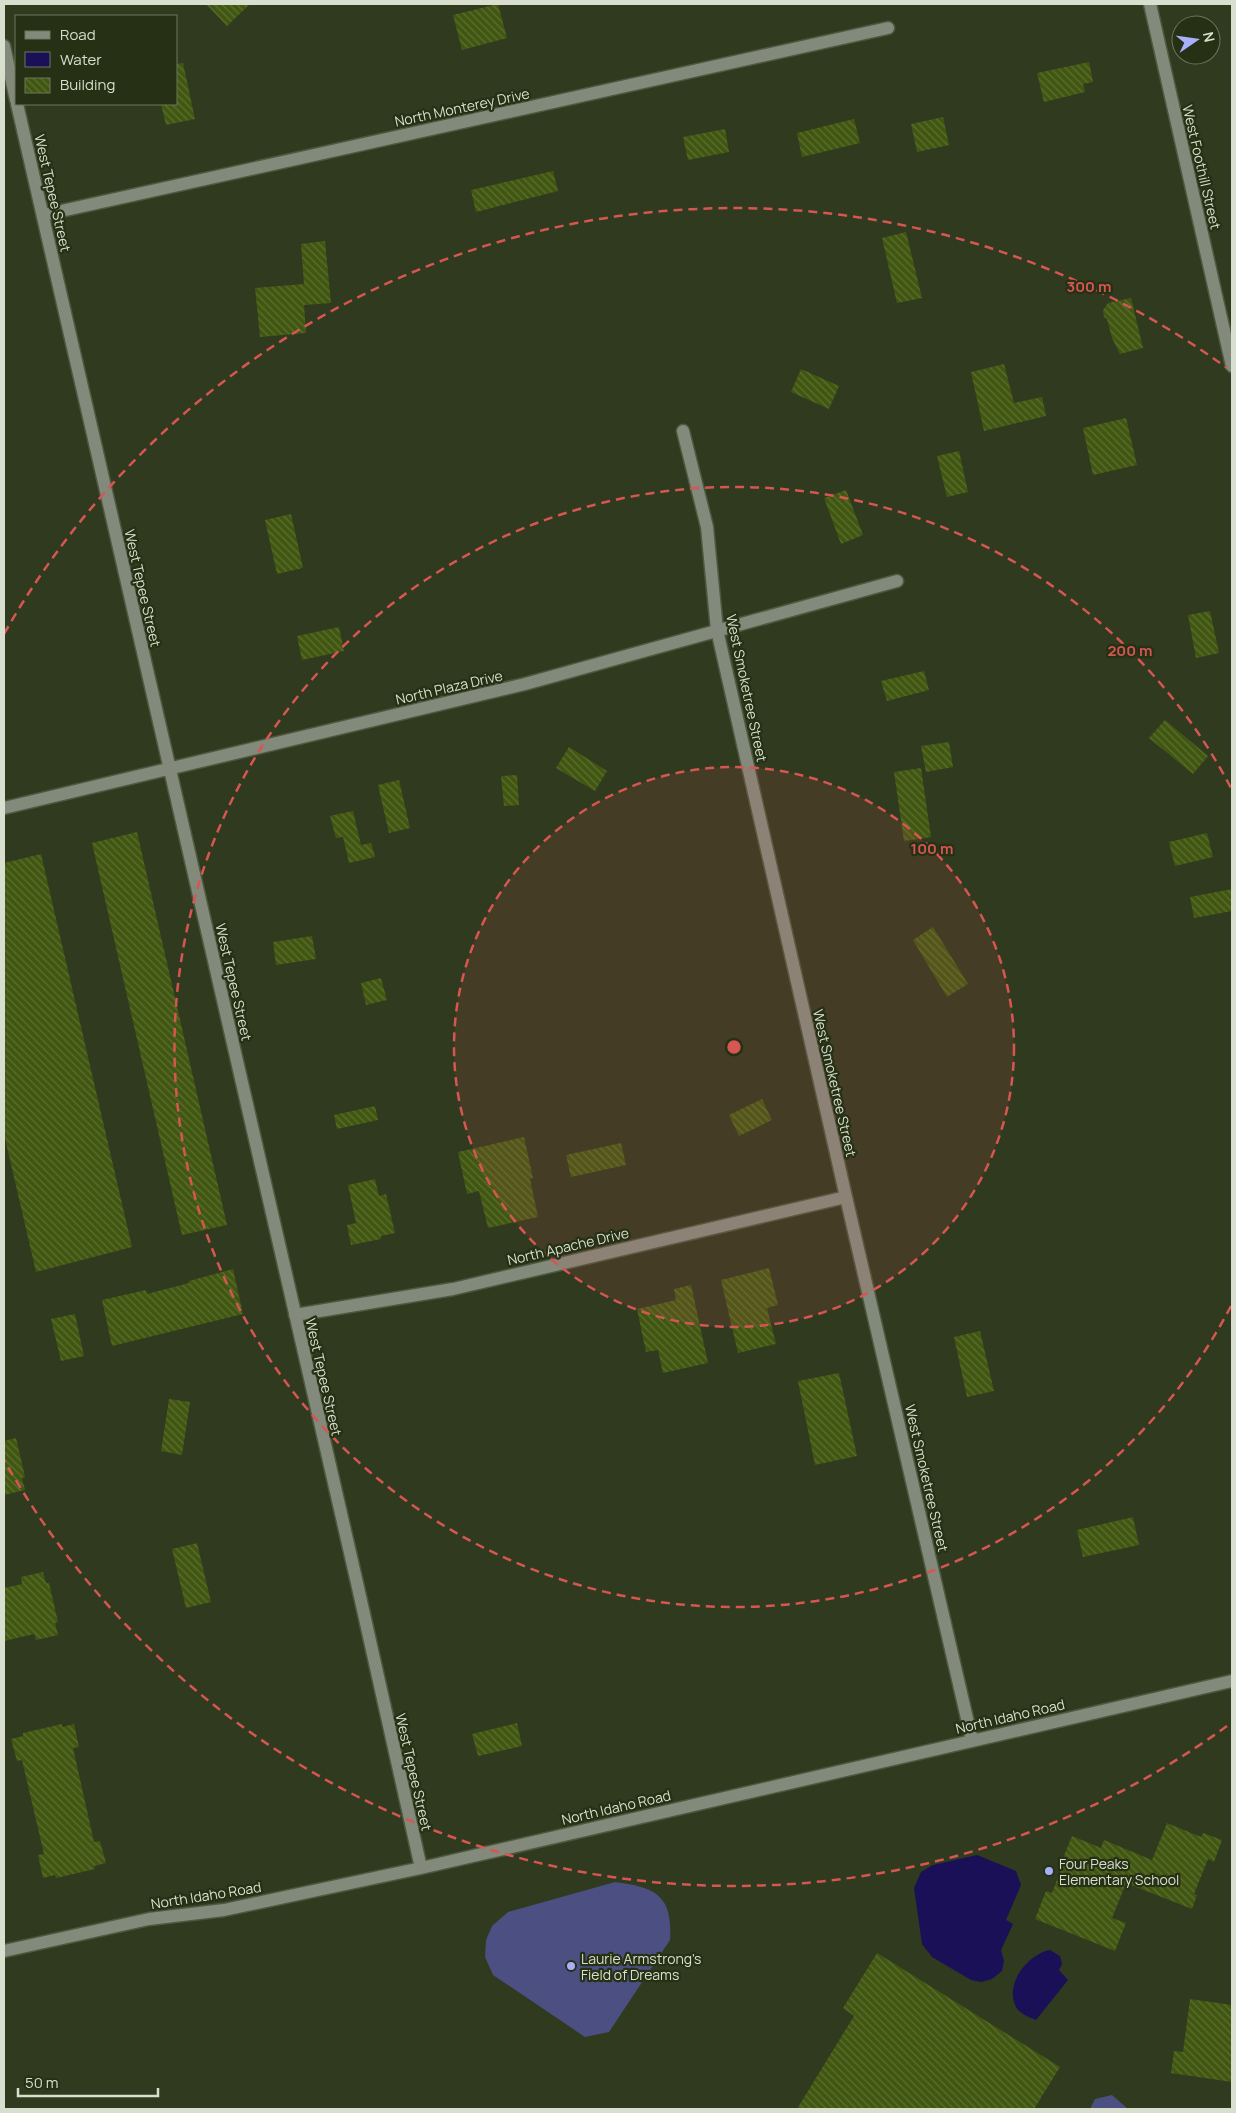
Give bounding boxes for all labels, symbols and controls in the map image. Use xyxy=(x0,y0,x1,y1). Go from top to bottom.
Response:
legend xyxy=(15,15,178,105)
north arrow xyxy=(1171,15,1221,65)
text: Road xyxy=(60,24,96,45)
text: N xyxy=(1199,30,1220,44)
text: Water xyxy=(60,49,102,70)
text: Building xyxy=(60,74,115,95)
street label: North Monterey Drive xyxy=(393,83,531,131)
street label: West Foothill Street xyxy=(1178,103,1226,232)
street label: West Tepee Street xyxy=(30,132,76,254)
text: 300 m xyxy=(1067,276,1111,297)
street label: West Tepee Street xyxy=(120,527,166,649)
street label: West Smoketree Street xyxy=(722,612,772,764)
text: 200 m xyxy=(1107,640,1153,661)
street label: North Plaza Drive xyxy=(394,665,504,709)
text: 100 m xyxy=(911,838,953,859)
street label: West Tepee Street xyxy=(211,921,257,1043)
street label: West Smoketree Street xyxy=(809,1007,861,1159)
centre of rings xyxy=(725,1038,743,1056)
street label: North Apache Drive xyxy=(505,1223,631,1269)
street label: West Tepee Street xyxy=(301,1316,347,1438)
street label: West Smoketree Street xyxy=(901,1402,953,1554)
street label: North Idaho Road xyxy=(954,1694,1066,1738)
street label: West Tepee Street xyxy=(391,1711,437,1833)
street label: North Idaho Road xyxy=(560,1785,672,1829)
place label: Four Peaks Elementary School xyxy=(1059,1854,1179,1889)
marker: Four Peaks Elementary School xyxy=(1043,1865,1055,1877)
street label: North Idaho Road xyxy=(149,1877,263,1913)
place label: Laurie Armstrong's Field of Dreams xyxy=(581,1949,701,1984)
marker: Laurie Armstrong's Field of Dreams xyxy=(565,1960,577,1972)
scale bar xyxy=(18,2066,158,2098)
text: 50 m xyxy=(25,2072,59,2093)

